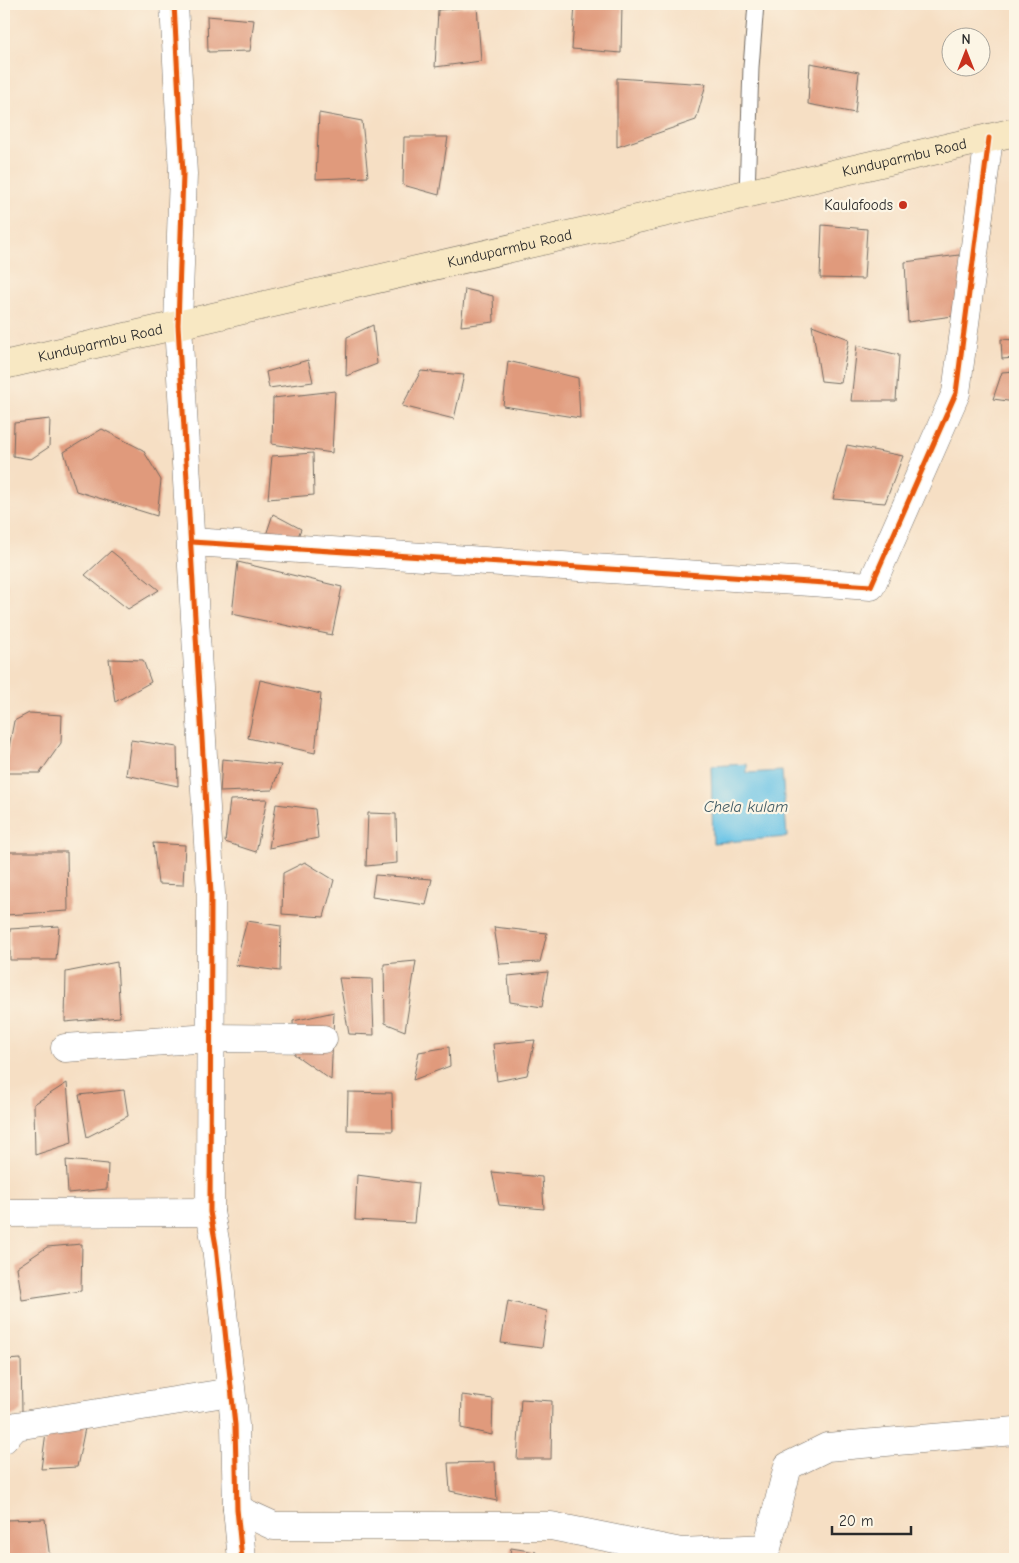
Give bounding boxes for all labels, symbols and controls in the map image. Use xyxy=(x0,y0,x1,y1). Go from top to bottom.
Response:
north arrow xyxy=(942,28,992,78)
text: N xyxy=(961,31,971,48)
street label: Kunduparmbu Road xyxy=(840,134,968,181)
place label: Kaulafoods xyxy=(824,196,893,214)
marker: Kaulafoods xyxy=(897,199,909,211)
street label: Kunduparmbu Road xyxy=(446,225,574,271)
street label: Kunduparmbu Road xyxy=(36,320,164,366)
water label: Chela kulam xyxy=(704,798,788,816)
scale bar xyxy=(832,1503,910,1535)
text: 20 m xyxy=(839,1512,873,1530)

